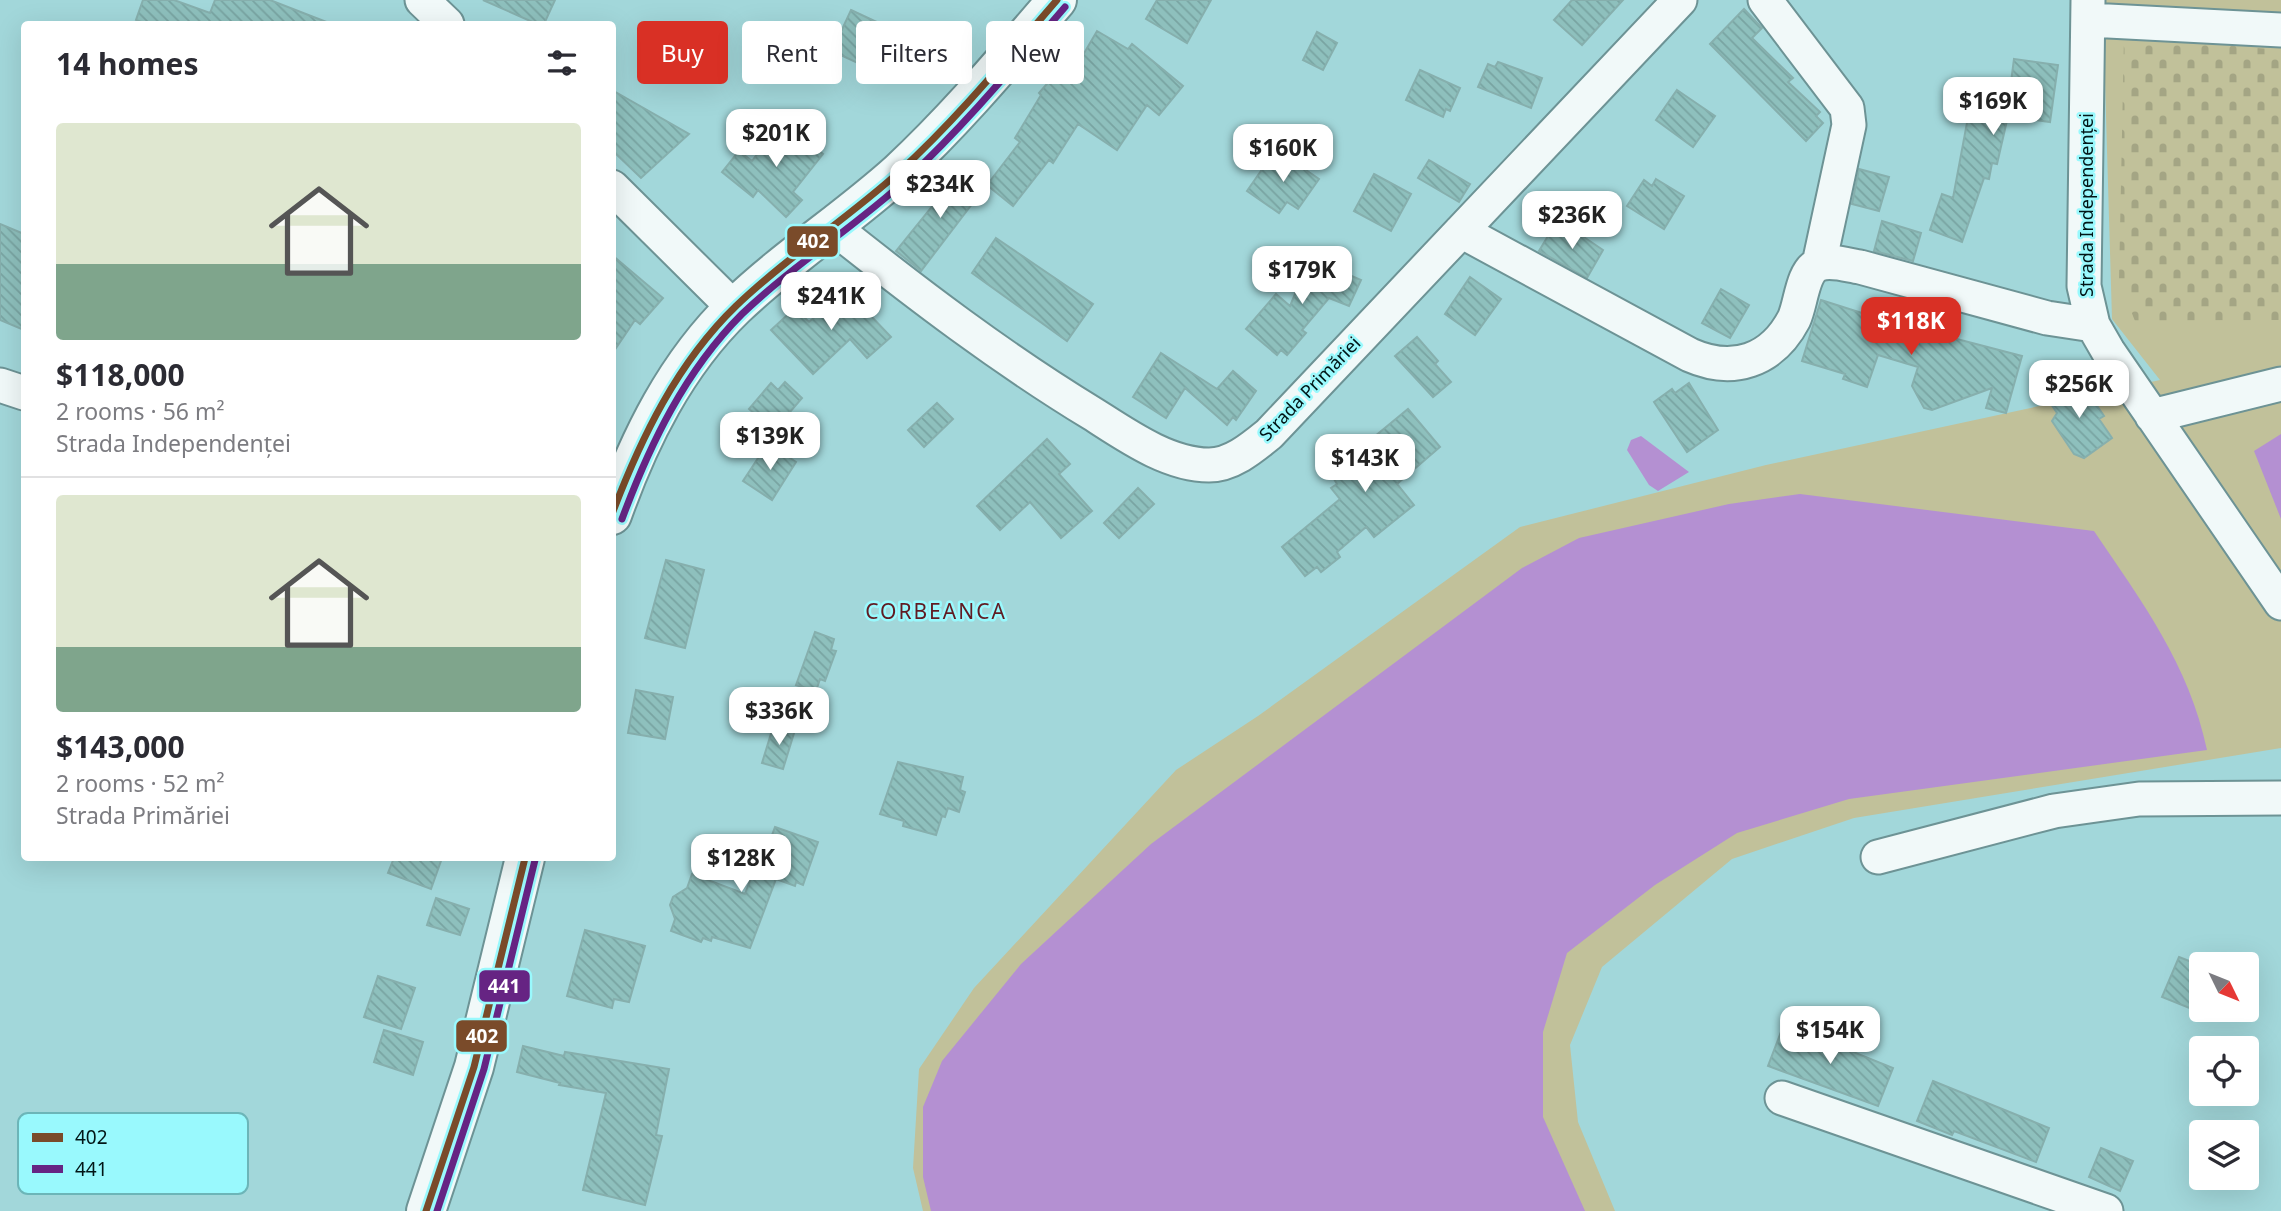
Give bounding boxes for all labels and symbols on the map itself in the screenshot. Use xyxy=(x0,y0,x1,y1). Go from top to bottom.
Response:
pin: $169K xyxy=(1944,78,2042,137)
pin: $201K xyxy=(727,110,825,169)
street label: Strada Independenței xyxy=(2074,113,2098,297)
pin: $160K xyxy=(1234,124,1332,184)
pin: $234K xyxy=(891,160,989,220)
pin: $236K xyxy=(1523,191,1621,251)
line badge: 402 xyxy=(786,225,839,258)
text: 402 xyxy=(797,228,829,254)
pin: $179K xyxy=(1253,246,1351,306)
pin: $241K xyxy=(782,272,880,332)
pin: $118K xyxy=(1862,298,1960,357)
street label: Strada Primăriei xyxy=(1253,331,1365,446)
pin: $256K xyxy=(2030,360,2128,420)
pin: $139K xyxy=(721,412,819,472)
pin: $143K xyxy=(1316,434,1414,494)
district label: CORBEANCA xyxy=(865,597,1007,625)
pin: $336K xyxy=(730,688,828,747)
pin: $128K xyxy=(692,834,790,894)
north arrow xyxy=(2189,952,2259,1022)
line badge: 441 xyxy=(478,969,531,1003)
text: 441 xyxy=(488,973,520,999)
pin: $154K xyxy=(1781,1006,1879,1066)
line badge: 402 xyxy=(455,1019,508,1053)
text: 402 xyxy=(466,1023,498,1049)
legend xyxy=(18,1113,248,1194)
text: 402 xyxy=(75,1124,108,1150)
text: 441 xyxy=(75,1156,108,1182)

